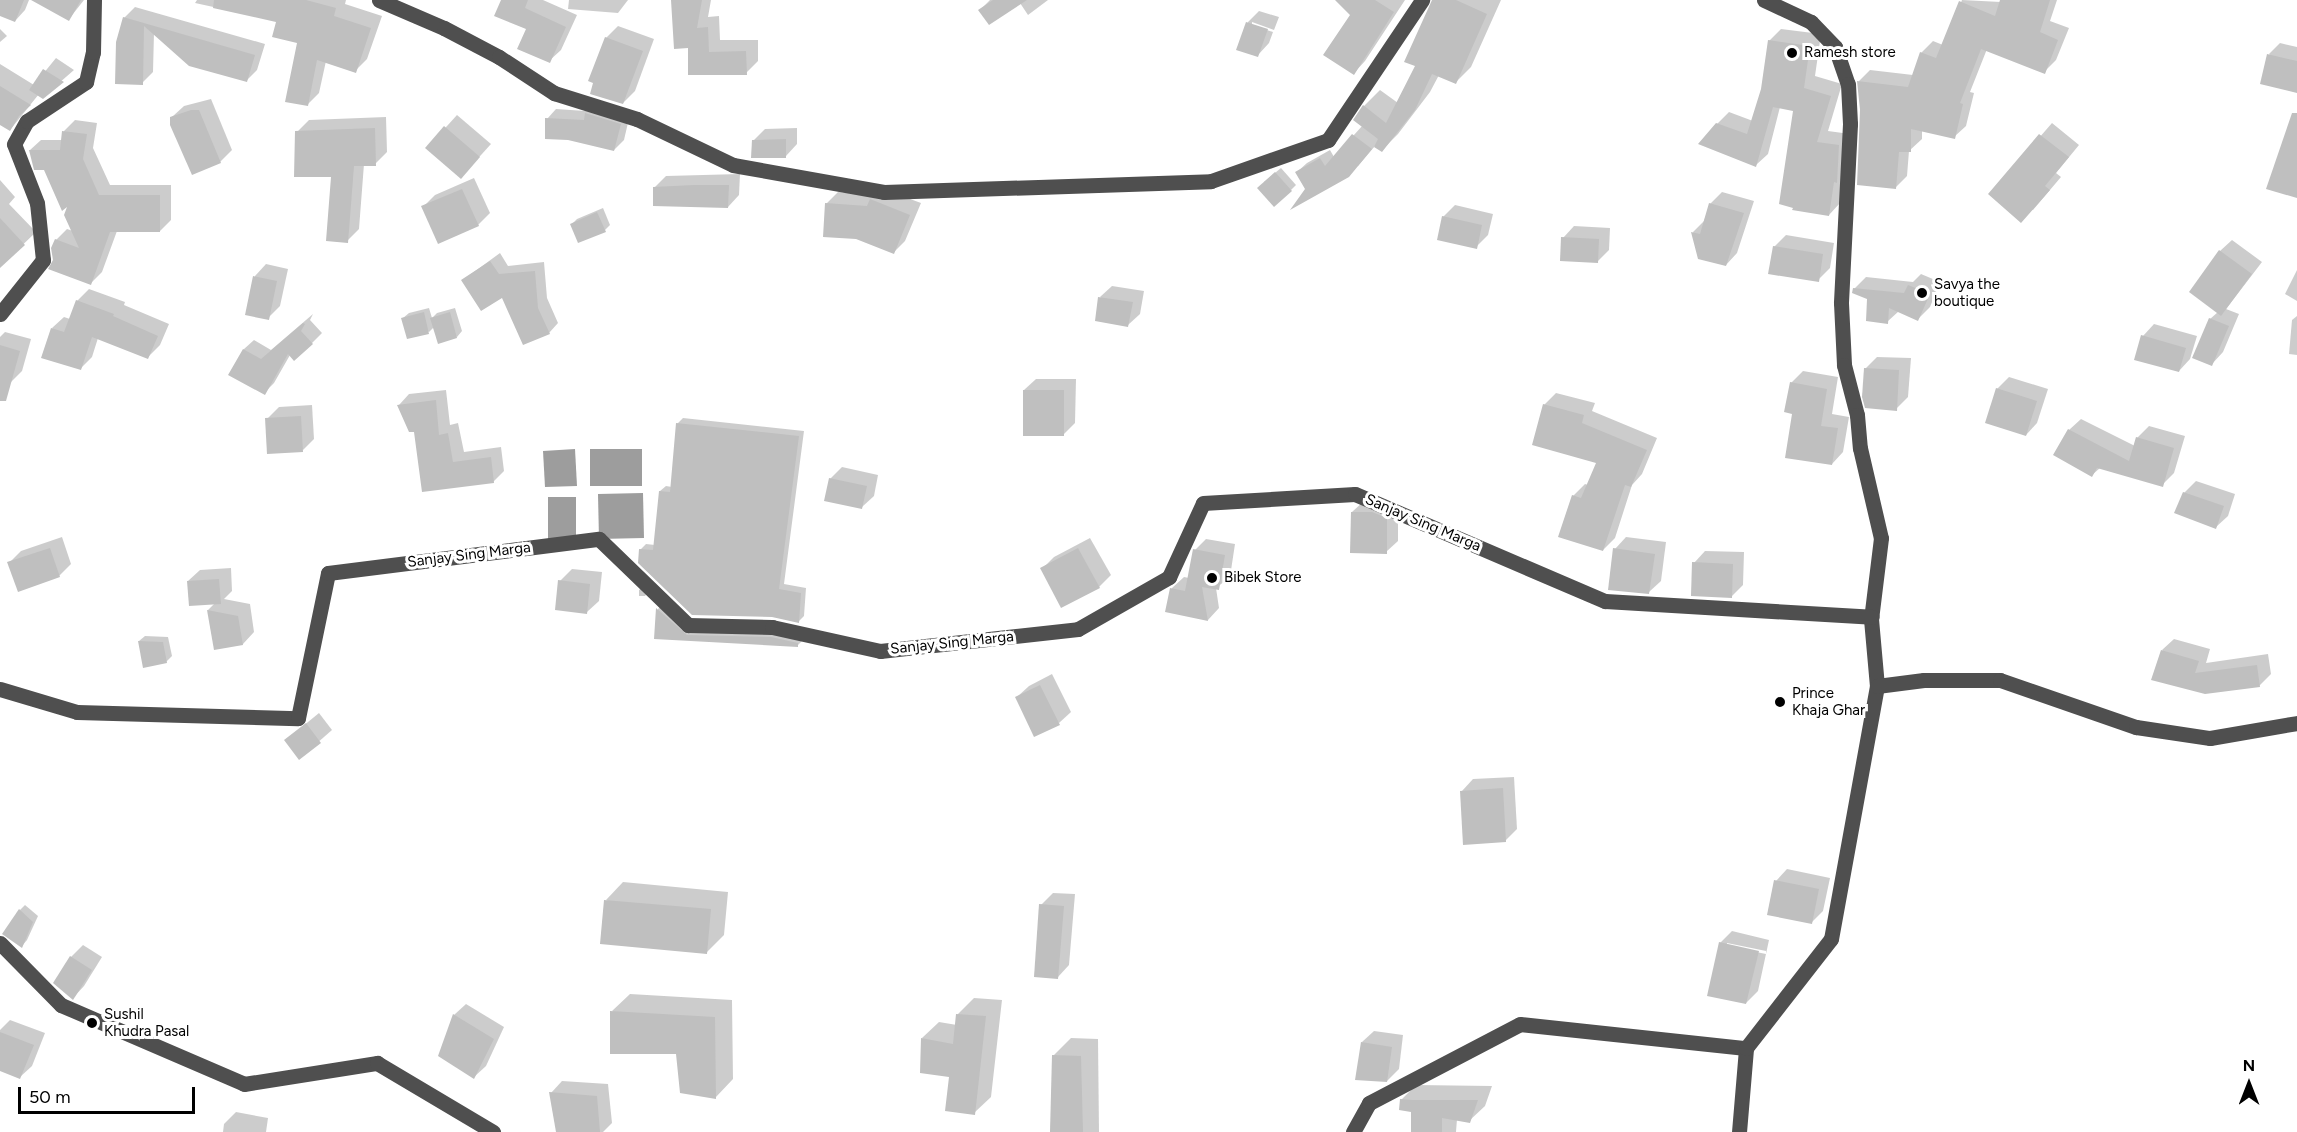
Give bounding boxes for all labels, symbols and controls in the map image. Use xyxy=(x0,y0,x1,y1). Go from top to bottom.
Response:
place label: Ramesh store xyxy=(1804,44,1896,62)
marker: Ramesh store xyxy=(1785,46,1799,60)
place label: Savya the boutique xyxy=(1934,275,2000,310)
marker: Savya the boutique xyxy=(1915,286,1929,300)
street label: Sanjay Sing Marga xyxy=(1362,491,1484,555)
street label: Sanjay Sing Marga xyxy=(406,539,532,571)
place label: Bibek Store xyxy=(1224,569,1301,587)
marker: Bibek Store xyxy=(1205,571,1219,585)
street label: Sanjay Sing Marga xyxy=(889,628,1015,658)
place label: Prince Khaja Ghar xyxy=(1792,684,1865,719)
marker: Prince Khaja Ghar xyxy=(1773,695,1787,709)
place label: Sushil Khudra Pasal xyxy=(104,1005,189,1040)
marker: Sushil Khudra Pasal xyxy=(85,1016,99,1030)
north arrow xyxy=(2219,1054,2279,1114)
text: N xyxy=(2243,1056,2255,1075)
scale bar xyxy=(21,1075,198,1113)
text: 50 m xyxy=(29,1086,71,1108)

